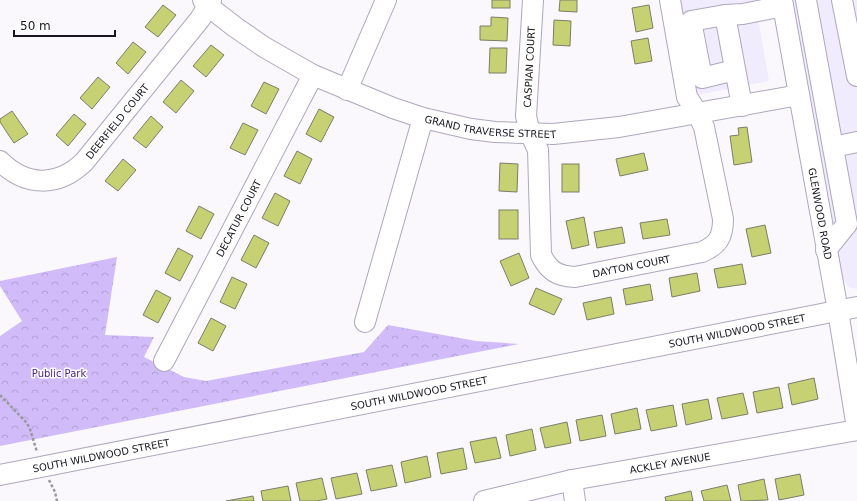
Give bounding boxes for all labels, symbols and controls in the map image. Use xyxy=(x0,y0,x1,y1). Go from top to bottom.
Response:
scale bar xyxy=(14,12,115,38)
text: 50 m xyxy=(20,19,51,33)
street label: CASPIAN COURT xyxy=(522,25,537,108)
street label: DEERFIELD COURT xyxy=(84,81,152,161)
street label: GRAND TRAVERSE STREET xyxy=(424,114,558,140)
street label: GLENWOOD ROAD xyxy=(806,167,834,261)
street label: DECATUR COURT xyxy=(214,177,264,259)
street label: DAYTON COURT xyxy=(592,253,672,279)
street label: SOUTH WILDWOOD STREET xyxy=(668,312,807,350)
park label: Public Park xyxy=(32,368,86,379)
street label: SOUTH WILDWOOD STREET xyxy=(350,374,489,412)
street label: SOUTH WILDWOOD STREET xyxy=(32,437,171,474)
street label: ACKLEY AVENUE xyxy=(629,451,711,476)

